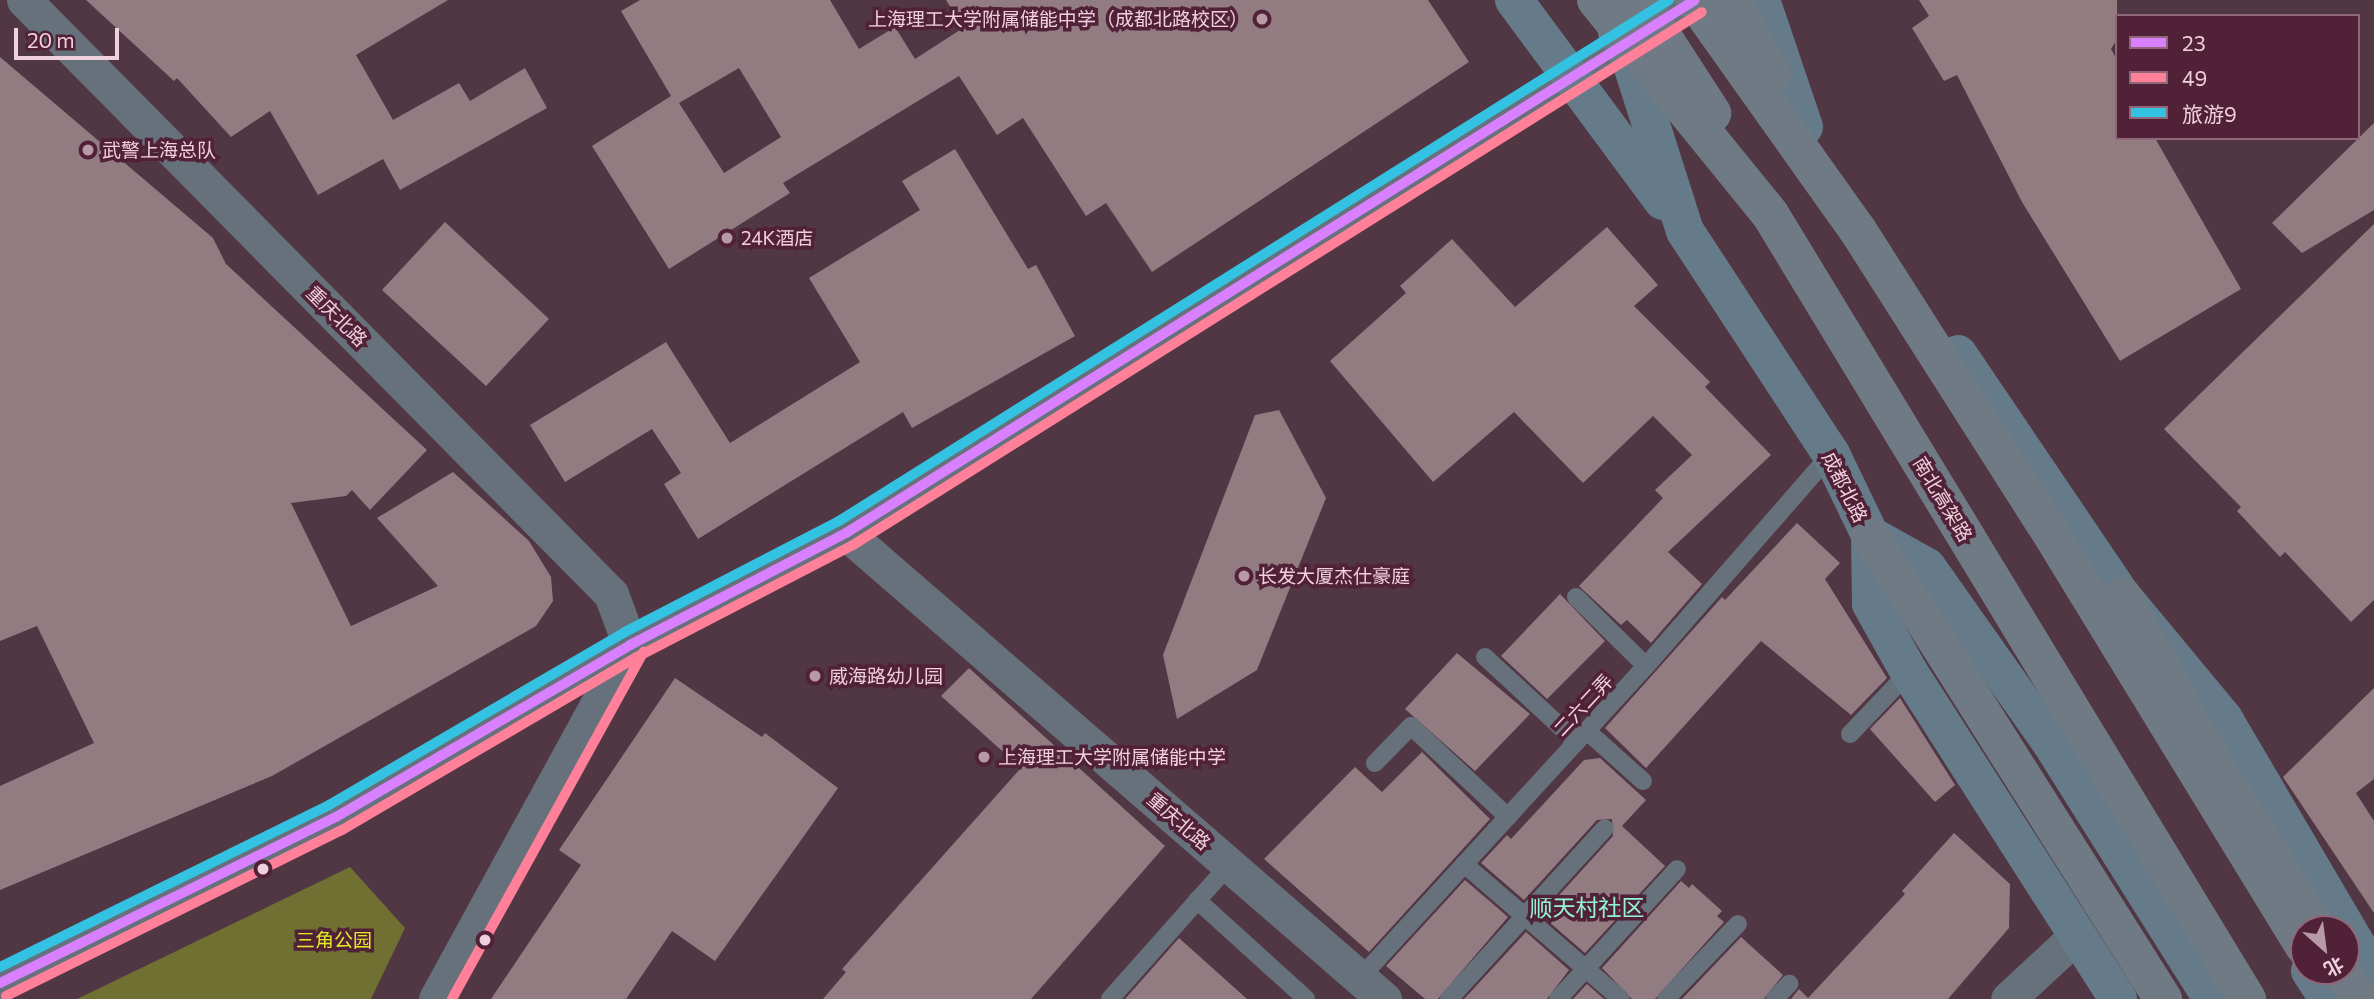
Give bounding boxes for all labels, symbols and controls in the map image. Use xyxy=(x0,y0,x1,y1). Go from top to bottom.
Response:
place label: 上海理工大学附属储能中学（成都北路校区） xyxy=(868,8,1248,30)
marker: 上海理工大学附属储能中学（成都北路校区） xyxy=(1254,11,1270,27)
scale bar xyxy=(18,14,122,58)
legend xyxy=(2115,14,2360,140)
text: 20 m xyxy=(27,27,75,52)
text: 23 xyxy=(2182,30,2206,55)
text: 49 xyxy=(2182,65,2207,90)
text: 旅游9 xyxy=(2182,101,2237,126)
place label: 武警上海总队 xyxy=(102,139,216,161)
marker: 武警上海总队 xyxy=(80,142,96,158)
place label: 24K酒店 xyxy=(741,227,813,249)
marker: 24K酒店 xyxy=(719,230,735,246)
street label: 重庆北路 xyxy=(302,281,372,351)
street label: 成都北路 xyxy=(1818,448,1872,526)
street label: 南北高架路 xyxy=(1909,452,1977,546)
place label: 长发大厦杰仕豪庭 xyxy=(1258,565,1410,587)
marker: 长发大厦杰仕豪庭 xyxy=(1236,568,1252,584)
place label: 威海路幼儿园 xyxy=(829,665,943,687)
marker: 威海路幼儿园 xyxy=(807,668,823,684)
street label: 二六二弄 xyxy=(1549,669,1617,741)
place label: 上海理工大学附属储能中学 xyxy=(998,746,1226,768)
marker: 上海理工大学附属储能中学 xyxy=(976,749,992,765)
street label: 重庆北路 xyxy=(1143,787,1215,855)
unlabelled marker xyxy=(256,862,270,876)
district label: 顺天村社区 xyxy=(1530,893,1644,921)
north arrow xyxy=(2290,915,2360,985)
park label: 三角公园 xyxy=(296,929,372,951)
unlabelled marker xyxy=(478,933,492,947)
text: 北 xyxy=(2320,953,2348,982)

